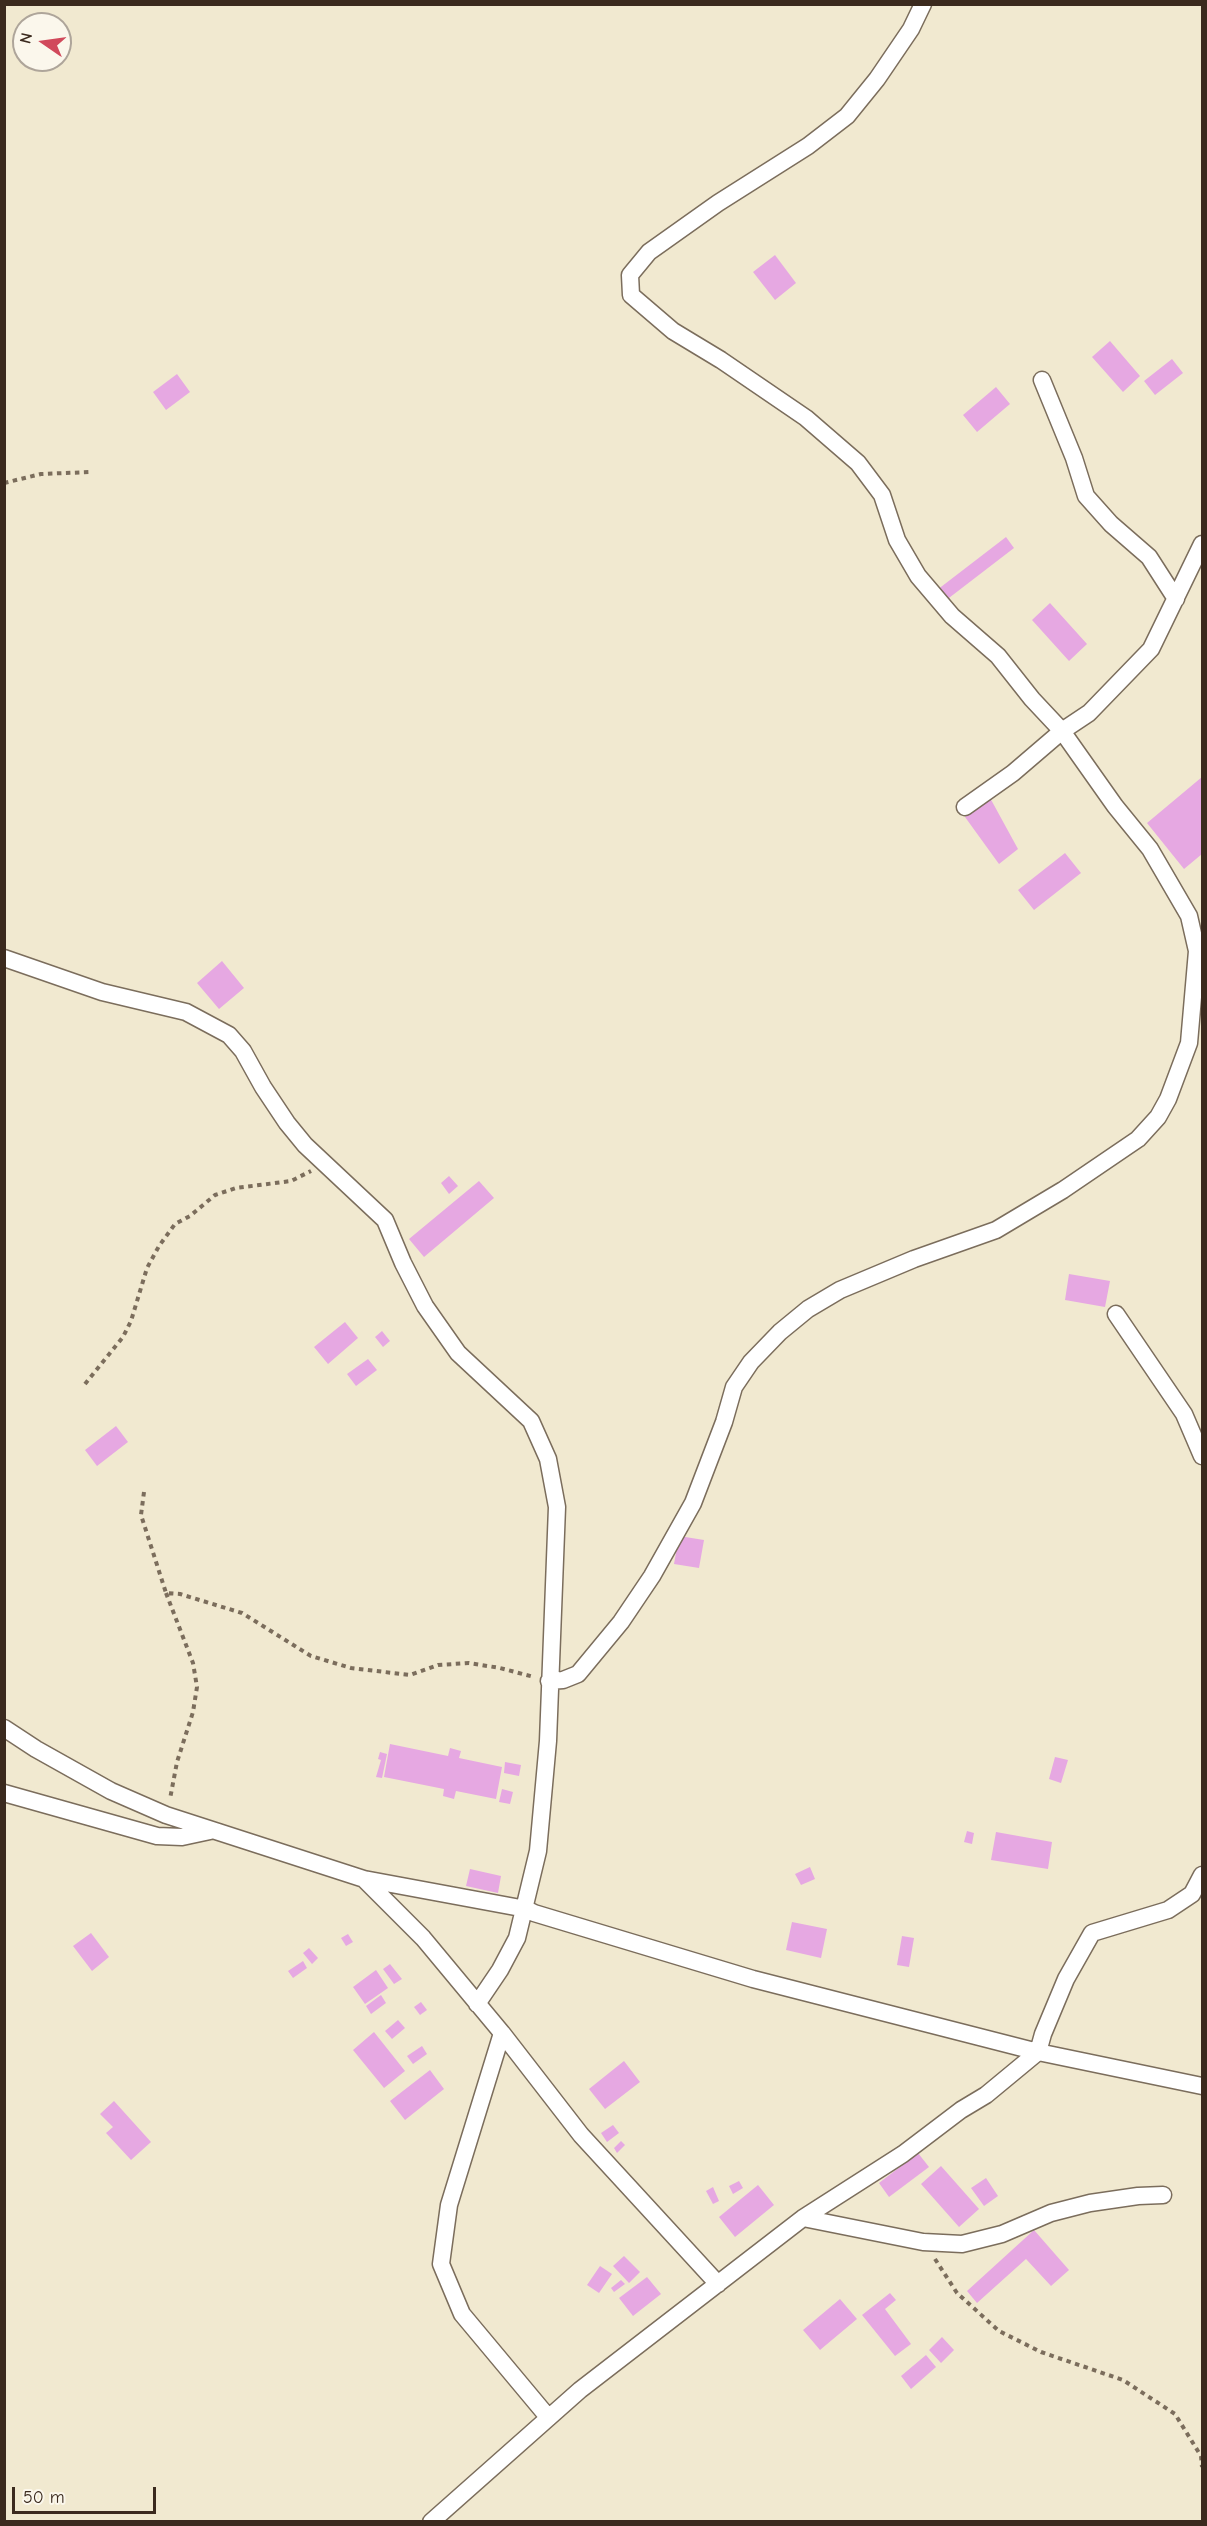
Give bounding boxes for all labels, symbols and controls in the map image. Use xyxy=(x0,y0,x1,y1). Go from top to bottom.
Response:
north arrow xyxy=(12,12,72,72)
text: N xyxy=(16,31,36,46)
scale bar xyxy=(15,2475,159,2513)
text: 50 m xyxy=(23,2487,65,2508)

